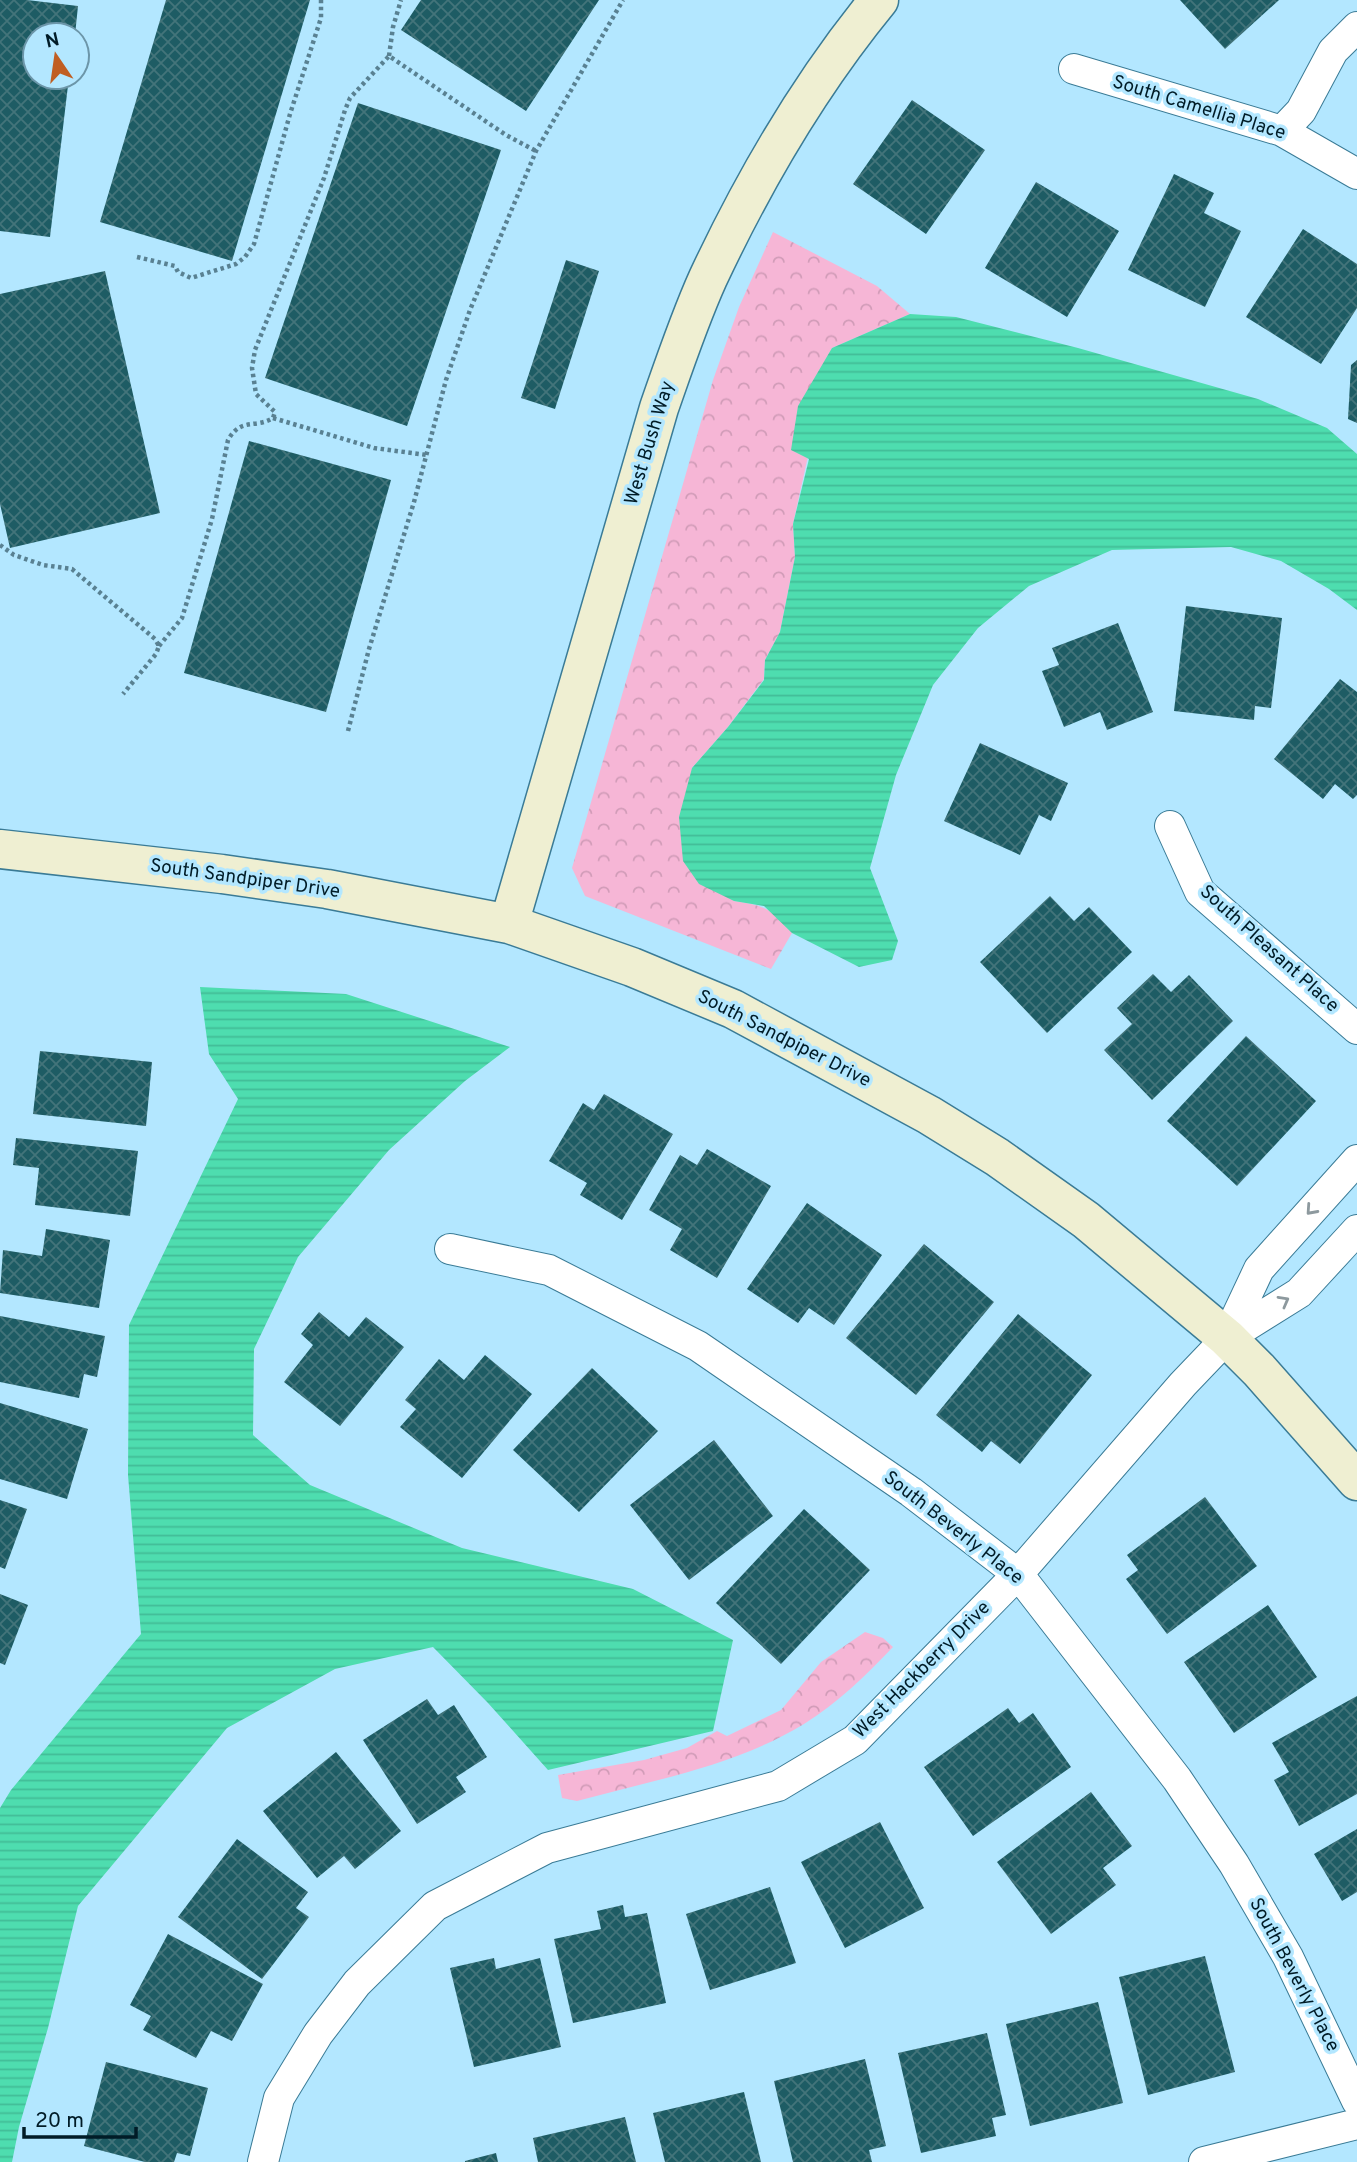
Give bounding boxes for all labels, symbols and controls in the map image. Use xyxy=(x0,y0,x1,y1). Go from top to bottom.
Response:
north arrow xyxy=(21,21,91,91)
text: N xyxy=(43,28,62,55)
street label: South Camellia Place xyxy=(1110,70,1288,146)
street label: West Bush Way xyxy=(620,378,680,508)
street label: South Sandpiper Drive xyxy=(149,854,341,904)
street label: South Pleasant Place xyxy=(1194,880,1344,1018)
street label: South Sandpiper Drive xyxy=(693,985,875,1093)
one-way arrow xyxy=(1307,1202,1320,1215)
one-way arrow xyxy=(1277,1296,1289,1309)
street label: South Beverly Place xyxy=(878,1466,1028,1590)
street label: West Hackberry Drive xyxy=(848,1596,996,1744)
street label: South Beverly Place xyxy=(1243,1894,1345,2056)
scale bar xyxy=(24,2096,136,2140)
text: 20 m xyxy=(35,2108,84,2135)

